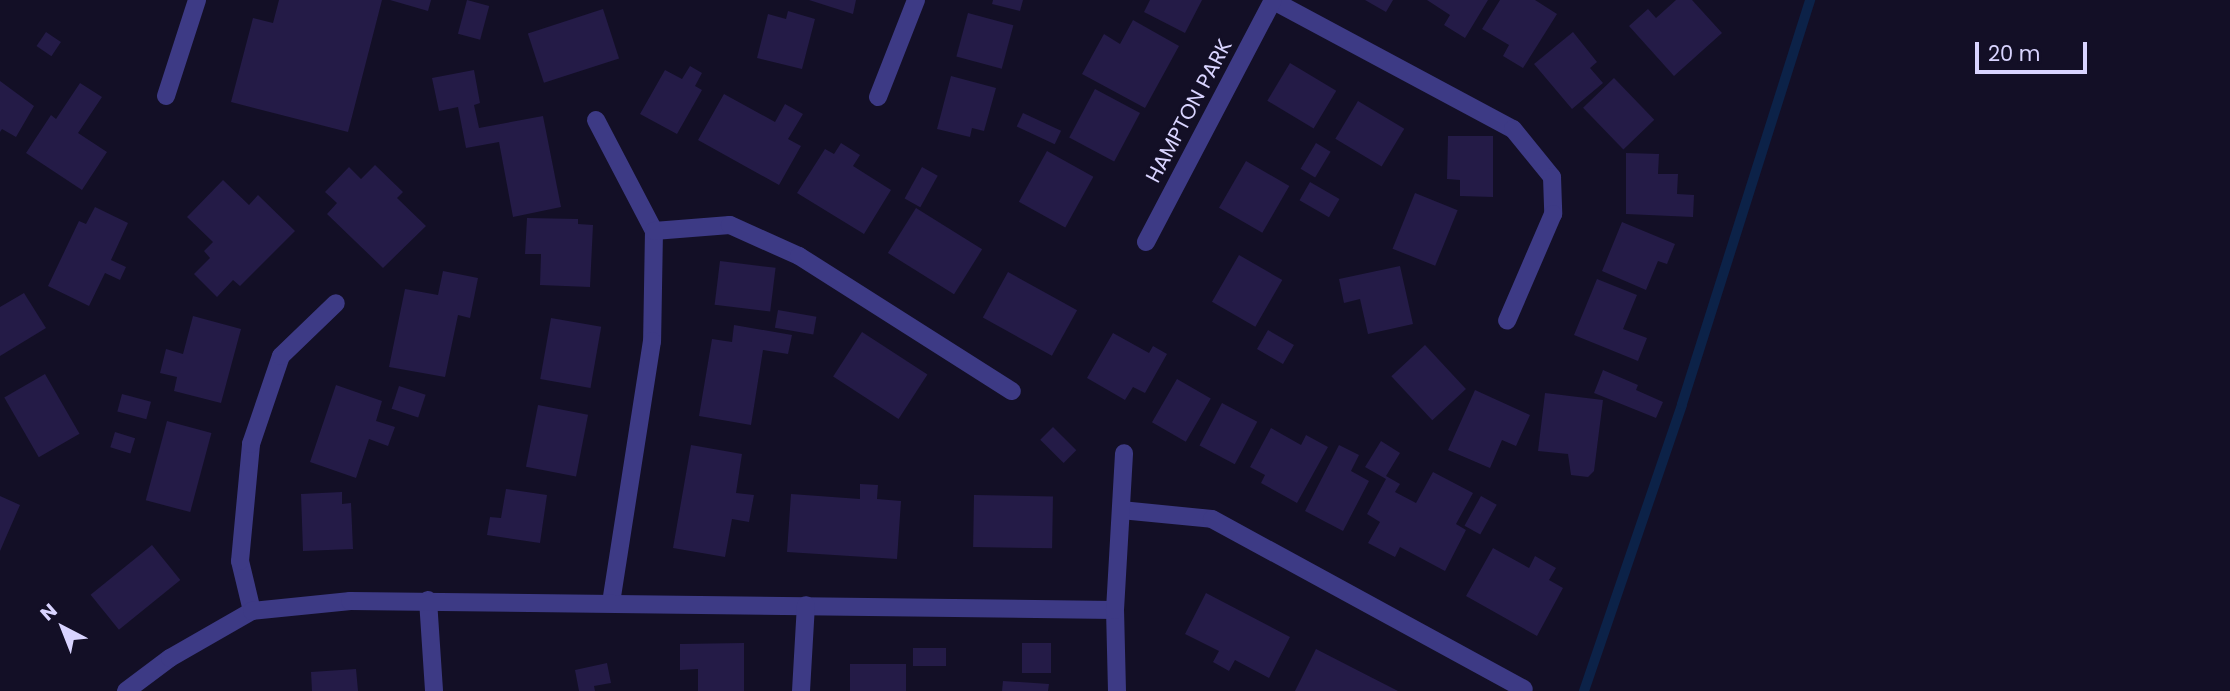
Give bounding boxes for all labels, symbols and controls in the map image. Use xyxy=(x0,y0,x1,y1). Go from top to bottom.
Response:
scale bar xyxy=(1978,28,2090,72)
street label: HAMPTON PARK xyxy=(1141,35,1237,187)
text: 20 m xyxy=(1988,39,2041,68)
north arrow xyxy=(28,593,98,663)
text: N xyxy=(34,597,63,627)

